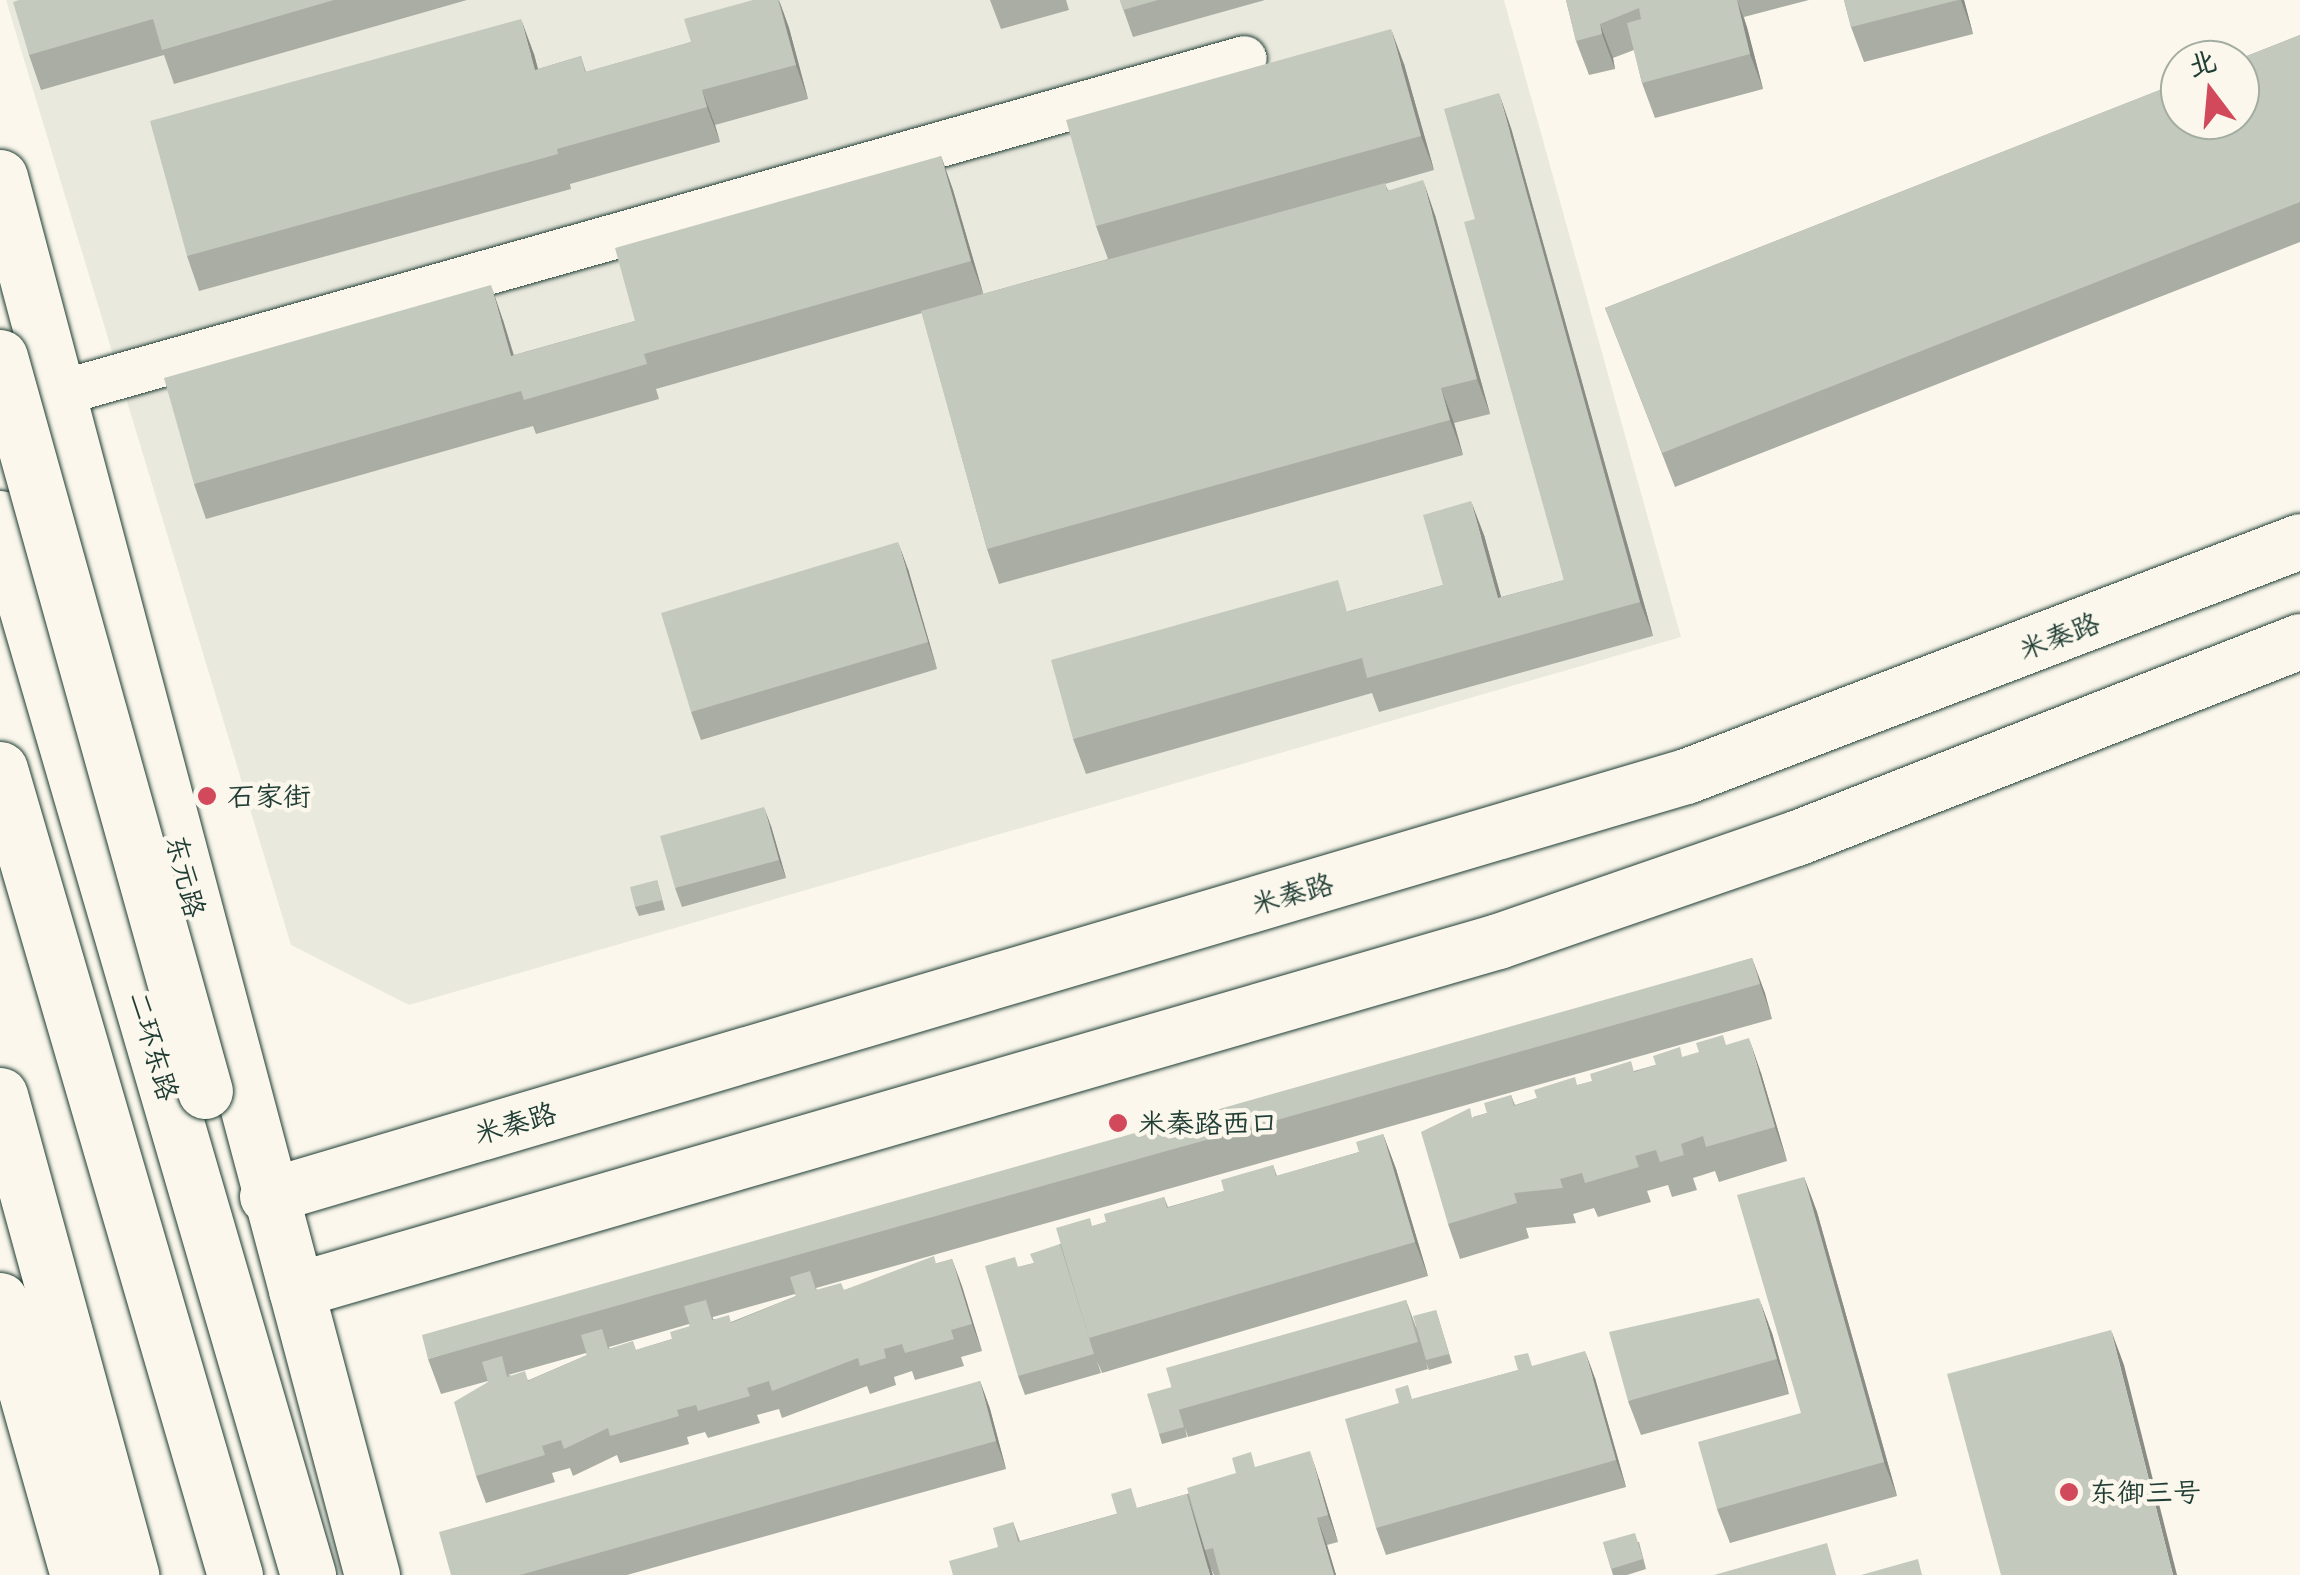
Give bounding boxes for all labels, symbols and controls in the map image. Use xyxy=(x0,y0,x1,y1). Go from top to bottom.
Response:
north arrow xyxy=(2160,40,2260,140)
text: 北 xyxy=(2184,42,2221,84)
street label: 米秦路 xyxy=(2014,605,2104,667)
place label: 石家街 xyxy=(227,779,311,813)
marker: 石家街 xyxy=(196,785,218,807)
street label: 东元路 xyxy=(160,831,212,921)
street label: 米秦路 xyxy=(1247,866,1337,922)
street label: 二环东路 xyxy=(122,988,186,1104)
street label: 米秦路 xyxy=(470,1095,560,1151)
place label: 米秦路西口 xyxy=(1138,1106,1278,1140)
marker: 米秦路西口 xyxy=(1107,1112,1129,1134)
place label: 东御三号 xyxy=(2089,1475,2201,1509)
marker: 东御三号 xyxy=(2058,1481,2080,1503)

